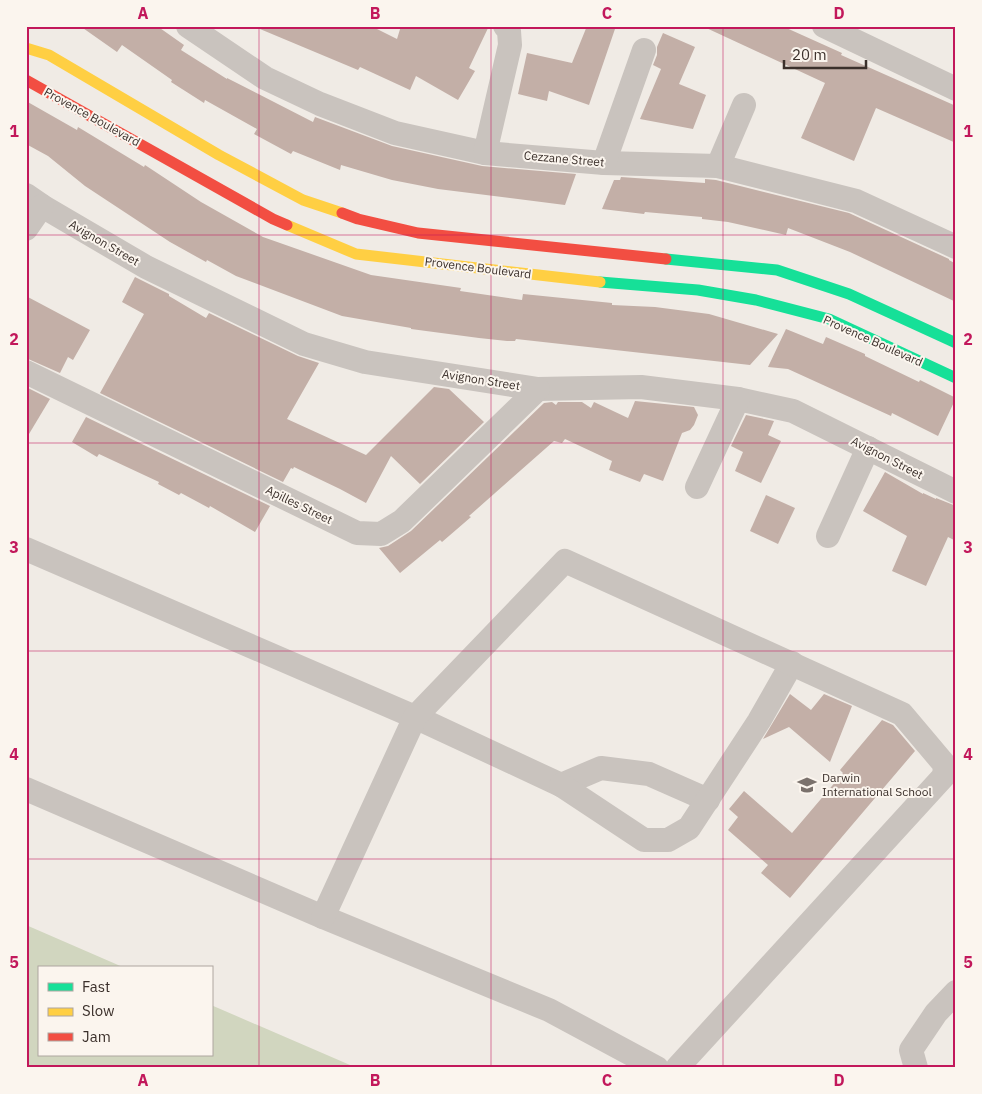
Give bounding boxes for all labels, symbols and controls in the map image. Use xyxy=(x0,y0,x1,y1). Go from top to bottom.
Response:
text: A xyxy=(138,3,149,23)
text: B xyxy=(370,3,381,23)
text: C xyxy=(602,3,612,23)
text: D xyxy=(833,3,845,23)
scale bar xyxy=(784,38,867,70)
text: 20 m xyxy=(792,45,827,64)
street label: Provence Boulevard xyxy=(42,84,143,149)
text: 1 xyxy=(9,121,19,141)
text: 1 xyxy=(963,121,973,141)
street label: Cezzane Street xyxy=(523,148,605,169)
street label: Avignon Street xyxy=(66,216,142,269)
street label: Provence Boulevard xyxy=(424,254,532,281)
street label: Provence Boulevard xyxy=(821,312,925,369)
text: 2 xyxy=(9,329,19,349)
text: 2 xyxy=(963,329,973,349)
street label: Avignon Street xyxy=(441,366,521,393)
street label: Avignon Street xyxy=(849,433,926,482)
street label: Apilles Street xyxy=(263,482,335,527)
text: 3 xyxy=(9,537,19,557)
text: 3 xyxy=(963,537,973,557)
text: 4 xyxy=(9,744,19,764)
text: 4 xyxy=(963,744,973,764)
place label: Darwin International School xyxy=(822,770,932,799)
school or university icon: Darwin International School xyxy=(796,774,818,796)
text: 5 xyxy=(9,952,19,972)
text: 5 xyxy=(963,952,973,972)
legend xyxy=(38,966,212,1056)
text: Fast xyxy=(82,977,110,996)
text: Slow xyxy=(82,1001,115,1020)
text: Jam xyxy=(82,1027,111,1046)
text: A xyxy=(138,1070,149,1090)
text: B xyxy=(370,1070,381,1090)
text: C xyxy=(602,1070,612,1090)
text: D xyxy=(833,1070,845,1090)

